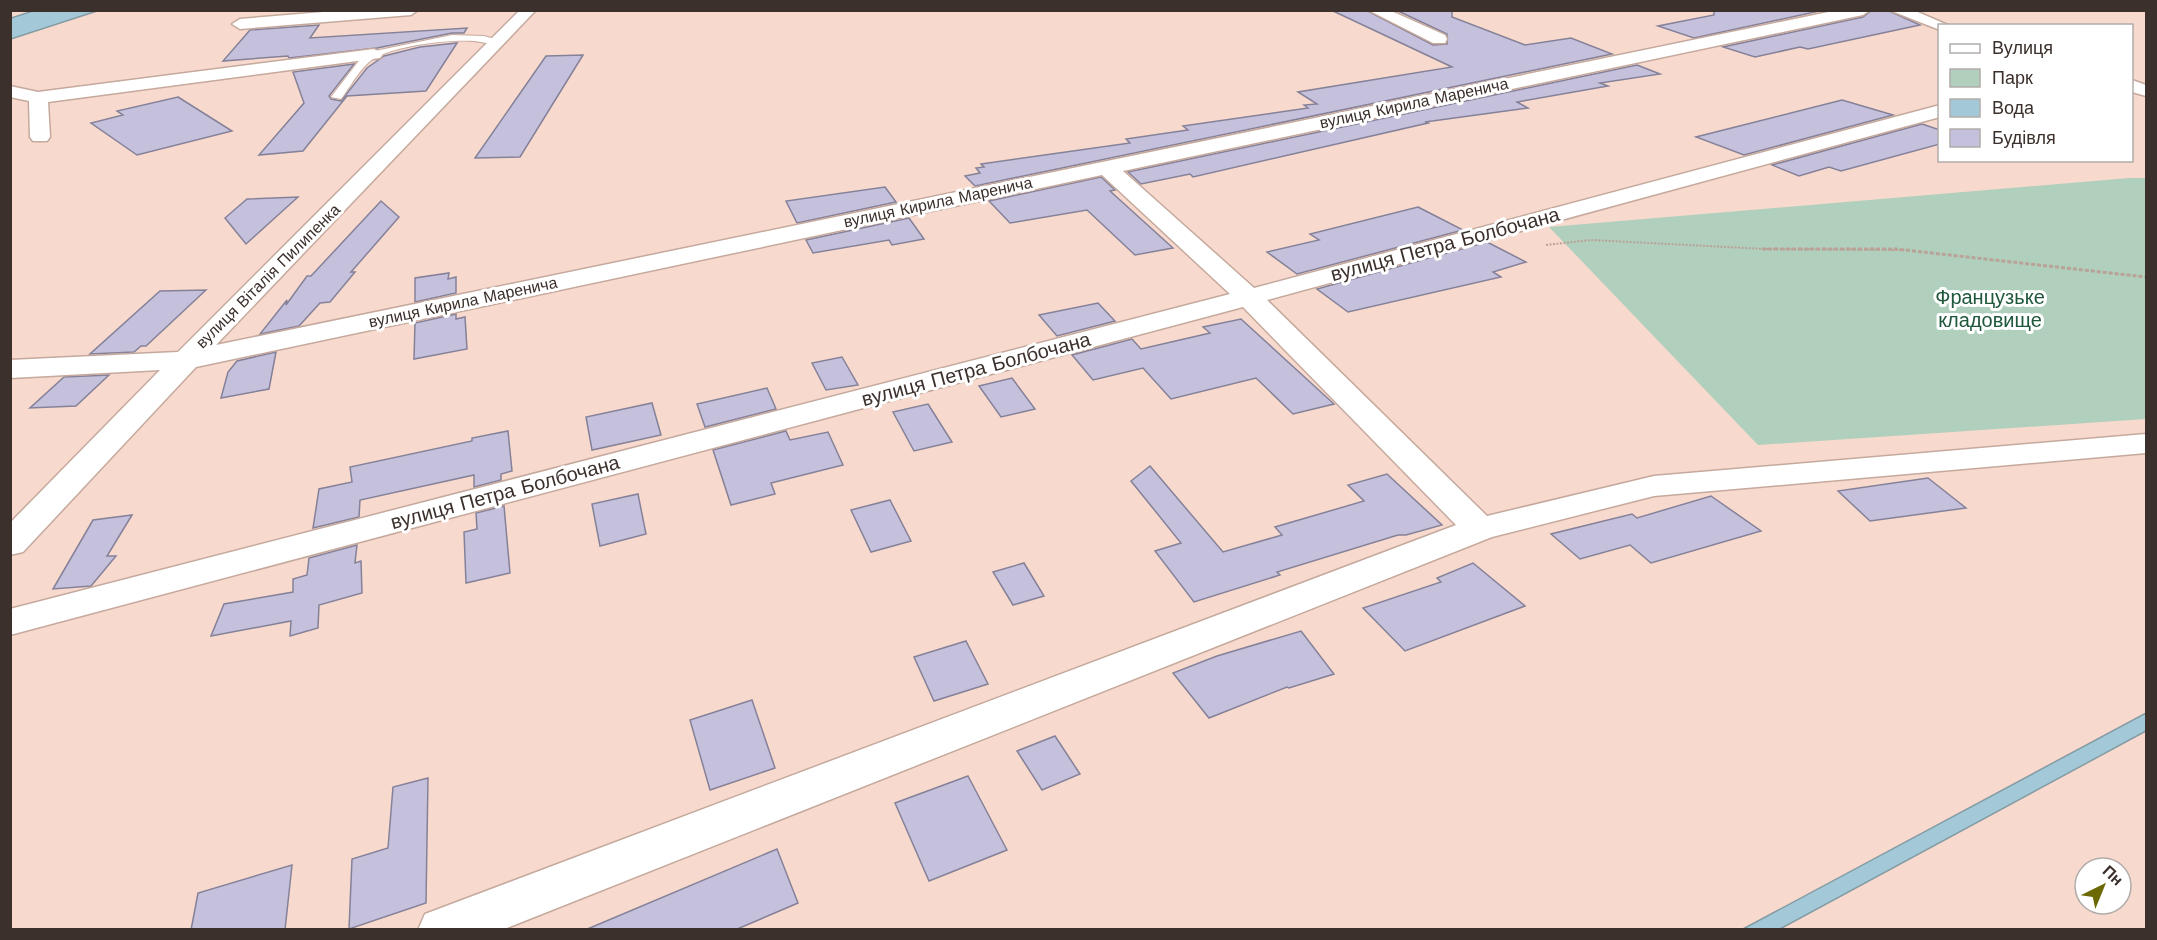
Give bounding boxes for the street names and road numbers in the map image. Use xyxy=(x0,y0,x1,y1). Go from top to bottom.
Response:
street label: вулиця Кирила Маренича xyxy=(1318,74,1510,132)
street label: вулиця Кирила Маренича xyxy=(842,173,1034,231)
street label: вулиця Віталія Пилипенка xyxy=(192,200,344,352)
street label: вулиця Петра Болбочана xyxy=(1328,202,1563,286)
street label: вулиця Кирила Маренича xyxy=(367,273,559,331)
street label: вулиця Петра Болбочана xyxy=(859,327,1094,411)
street label: вулиця Петра Болбочана xyxy=(388,450,623,534)

